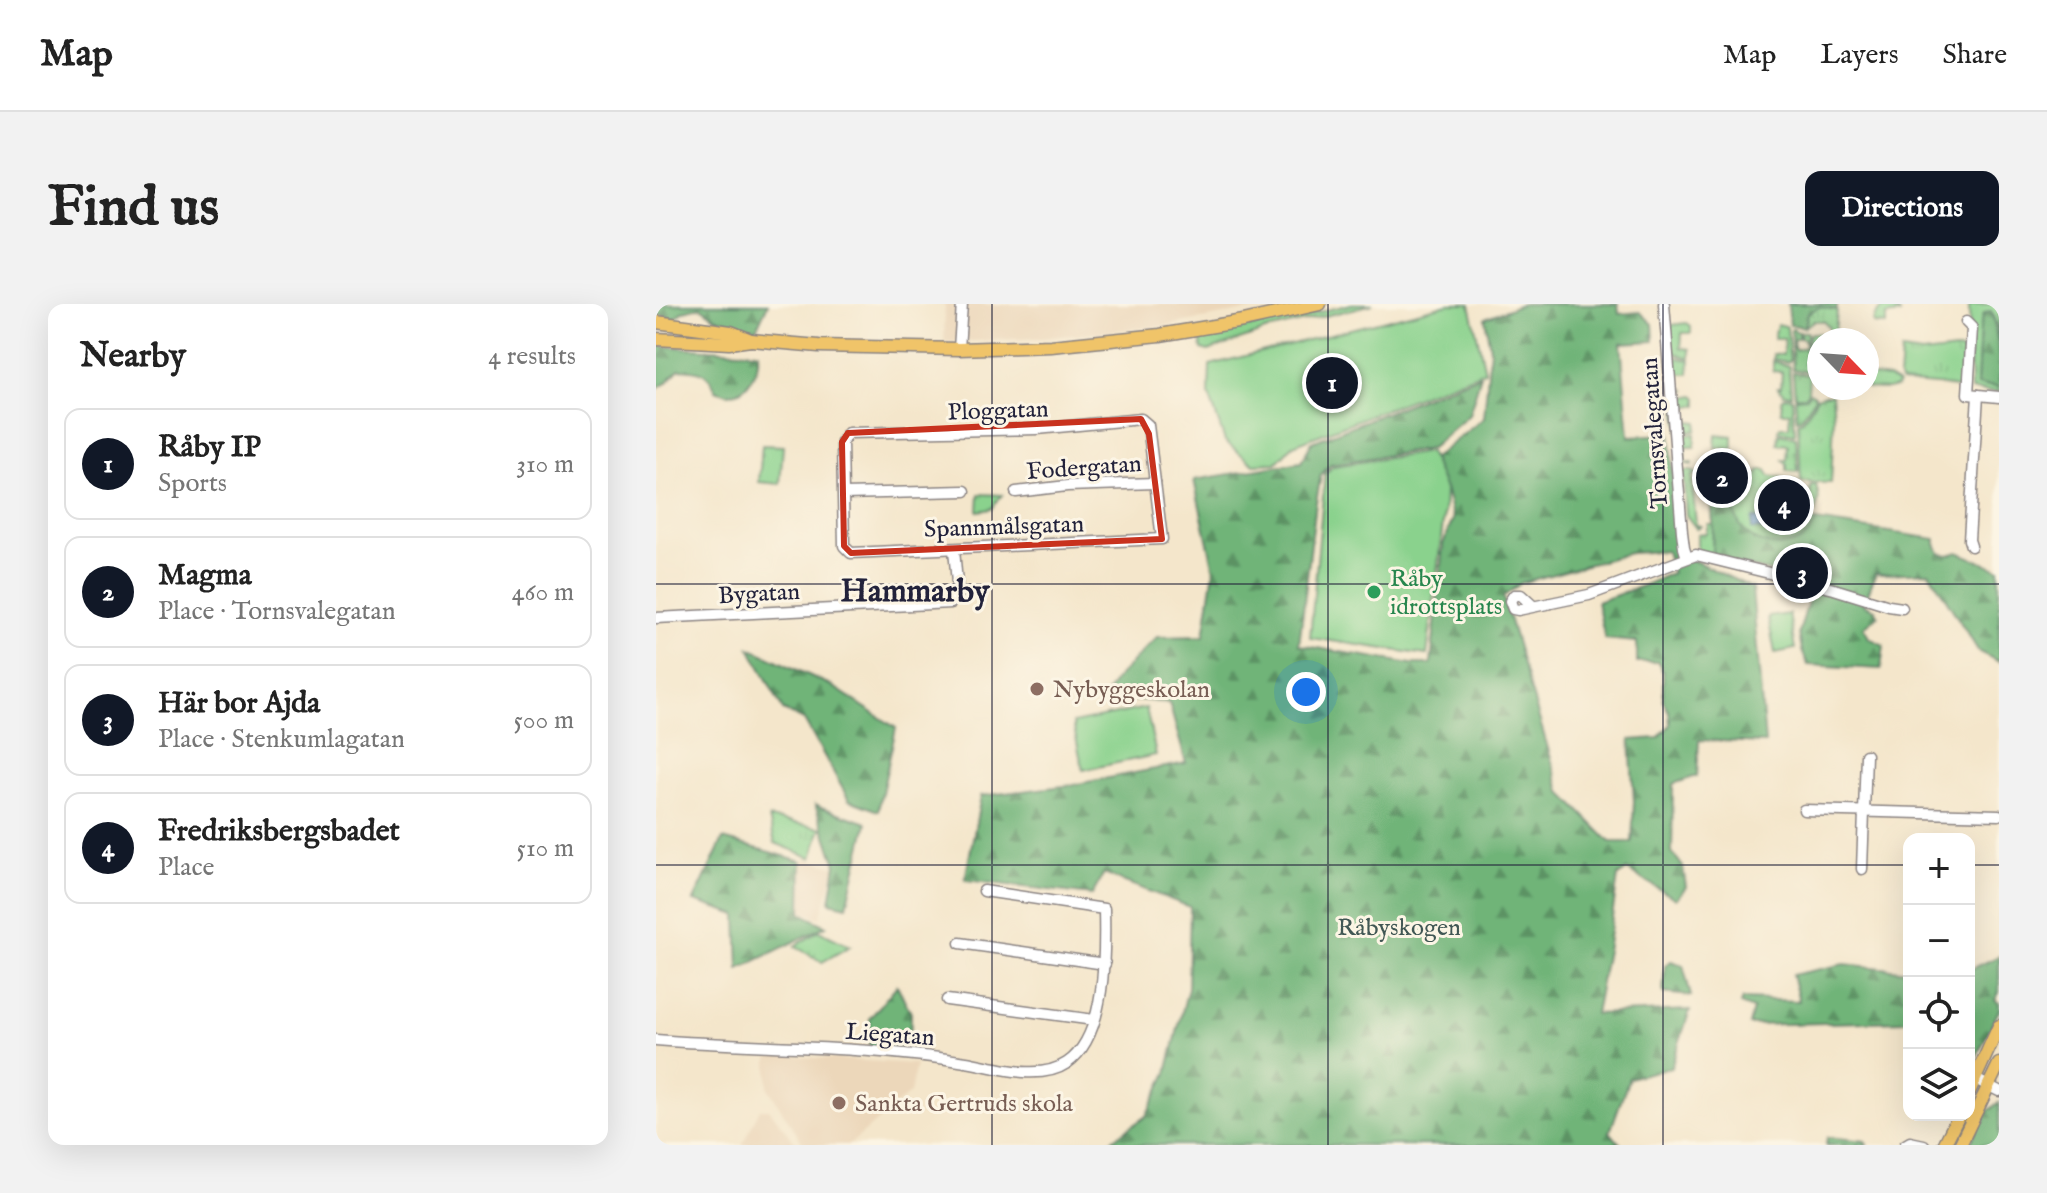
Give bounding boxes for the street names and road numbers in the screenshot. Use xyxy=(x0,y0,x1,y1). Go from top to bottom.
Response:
street label: Tornsvalegatan xyxy=(1635,356,1676,510)
street label: Ploggatan xyxy=(947,394,1049,429)
street label: Fodergatan xyxy=(1025,449,1143,488)
street label: Spannmålsgatan xyxy=(924,509,1085,546)
street label: Bygatan xyxy=(717,577,801,612)
street label: Liegatan xyxy=(844,1017,936,1054)

